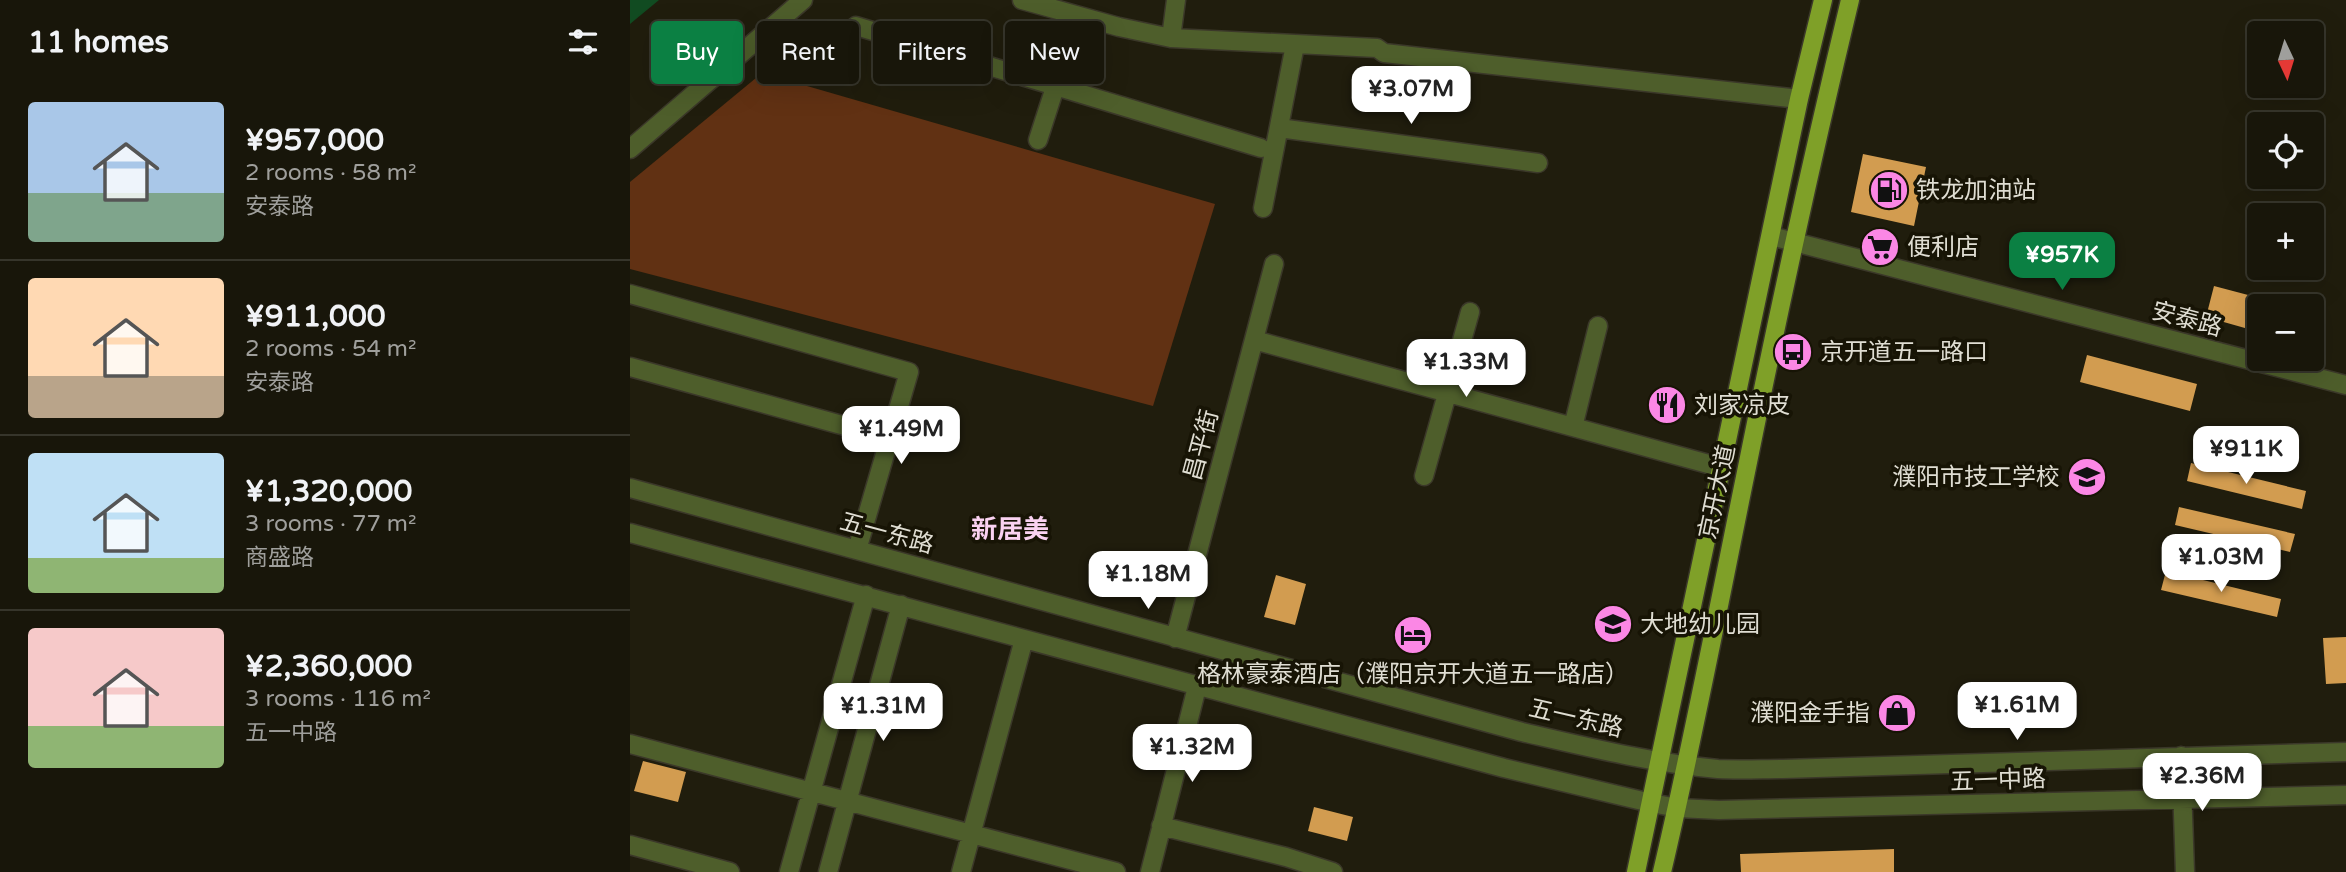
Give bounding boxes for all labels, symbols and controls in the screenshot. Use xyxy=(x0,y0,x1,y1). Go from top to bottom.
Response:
chip: Buy xyxy=(651,21,743,84)
chip: Rent xyxy=(757,21,859,84)
chip: Filters xyxy=(873,21,991,84)
chip: New xyxy=(1005,21,1104,84)
north arrow xyxy=(2247,21,2324,98)
map controls xyxy=(2247,21,2324,371)
icon: filters xyxy=(564,23,602,61)
text: 11 homes xyxy=(28,24,169,61)
pin: ¥3.07M xyxy=(1354,66,1468,126)
text: ¥3.07M xyxy=(1368,75,1454,103)
button: locate xyxy=(2247,112,2324,189)
text: ¥957,000 xyxy=(245,122,384,159)
icon: home xyxy=(84,130,168,214)
text: 2 rooms · 58 m² xyxy=(245,159,416,187)
fuel station icon: 铁龙加油站 xyxy=(1868,169,1910,211)
place label: 铁龙加油站 xyxy=(1916,176,2036,205)
text: 安泰路 xyxy=(245,193,314,221)
button: + xyxy=(2247,203,2324,280)
supermarket icon: 便利店 xyxy=(1859,226,1901,268)
pin: ¥957K xyxy=(2013,232,2111,292)
place label: 便利店 xyxy=(1907,233,1979,262)
text: ¥957K xyxy=(2025,241,2099,269)
button: − xyxy=(2247,294,2324,371)
street label: 安泰路 xyxy=(2148,296,2225,343)
text: ¥911,000 xyxy=(245,298,386,335)
icon: home xyxy=(84,306,168,390)
bus stop icon: 京开道五一路口 xyxy=(1772,331,1814,373)
text: 2 rooms · 54 m² xyxy=(245,335,416,363)
place label: 京开道五一路口 xyxy=(1820,338,1988,367)
pin: ¥1.33M xyxy=(1409,340,1523,399)
text: ¥1.33M xyxy=(1423,348,1509,376)
text: 安泰路 xyxy=(245,369,314,397)
restaurant icon: 刘家凉皮 xyxy=(1646,384,1688,426)
place label: 刘家凉皮 xyxy=(1694,391,1790,420)
pin: ¥1.49M xyxy=(844,406,958,466)
street label: 昌平街 xyxy=(1178,407,1225,484)
text: ¥1.49M xyxy=(858,415,944,443)
pin: ¥911K xyxy=(2197,426,2295,486)
text: ¥911K xyxy=(2209,435,2283,463)
street label: 京开大道 xyxy=(1693,442,1742,542)
school or university icon: 濮阳市技工学校 xyxy=(2066,456,2108,498)
place label: 濮阳市技工学校 xyxy=(1892,463,2060,492)
text: ¥1,320,000 xyxy=(245,473,412,510)
icon: home xyxy=(84,481,168,565)
street label: 五一东路 xyxy=(837,507,937,560)
text: 3 rooms · 77 m² xyxy=(245,510,416,538)
district label: 新居美 xyxy=(971,514,1049,545)
pin: ¥1.03M xyxy=(2164,534,2278,594)
text: ¥1.03M xyxy=(2178,543,2264,571)
text: 商盛路 xyxy=(245,544,314,572)
pin: ¥1.18M xyxy=(1091,552,1205,611)
text: ¥1.18M xyxy=(1105,560,1191,588)
school or university icon: 大地幼儿园 xyxy=(1592,603,1634,645)
place label: 大地幼儿园 xyxy=(1640,610,1760,639)
hotel icon: 格林豪泰酒店（濮阳京开大道五一路店） xyxy=(1392,614,1434,656)
text: ¥2,360,000 xyxy=(245,648,412,685)
icon: home xyxy=(84,656,168,740)
place label: 格林豪泰酒店（濮阳京开大道五一路店） xyxy=(1197,660,1629,689)
pin: ¥1.61M xyxy=(1960,682,2074,742)
pin: ¥1.31M xyxy=(826,684,940,743)
text: 3 rooms · 116 m² xyxy=(245,685,431,713)
text: ¥1.61M xyxy=(1974,691,2060,719)
text: ¥1.31M xyxy=(840,692,926,720)
shop icon: 濮阳金手指 xyxy=(1876,692,1918,734)
street label: 五一东路 xyxy=(1526,694,1626,743)
place label: 濮阳金手指 xyxy=(1750,699,1870,728)
text: 五一中路 xyxy=(245,719,337,747)
pin: ¥1.32M xyxy=(1135,724,1249,784)
text: ¥1.32M xyxy=(1149,733,1235,761)
pin: ¥2.36M xyxy=(2145,754,2259,813)
text: ¥2.36M xyxy=(2159,762,2245,790)
street label: 五一中路 xyxy=(1950,764,2046,797)

